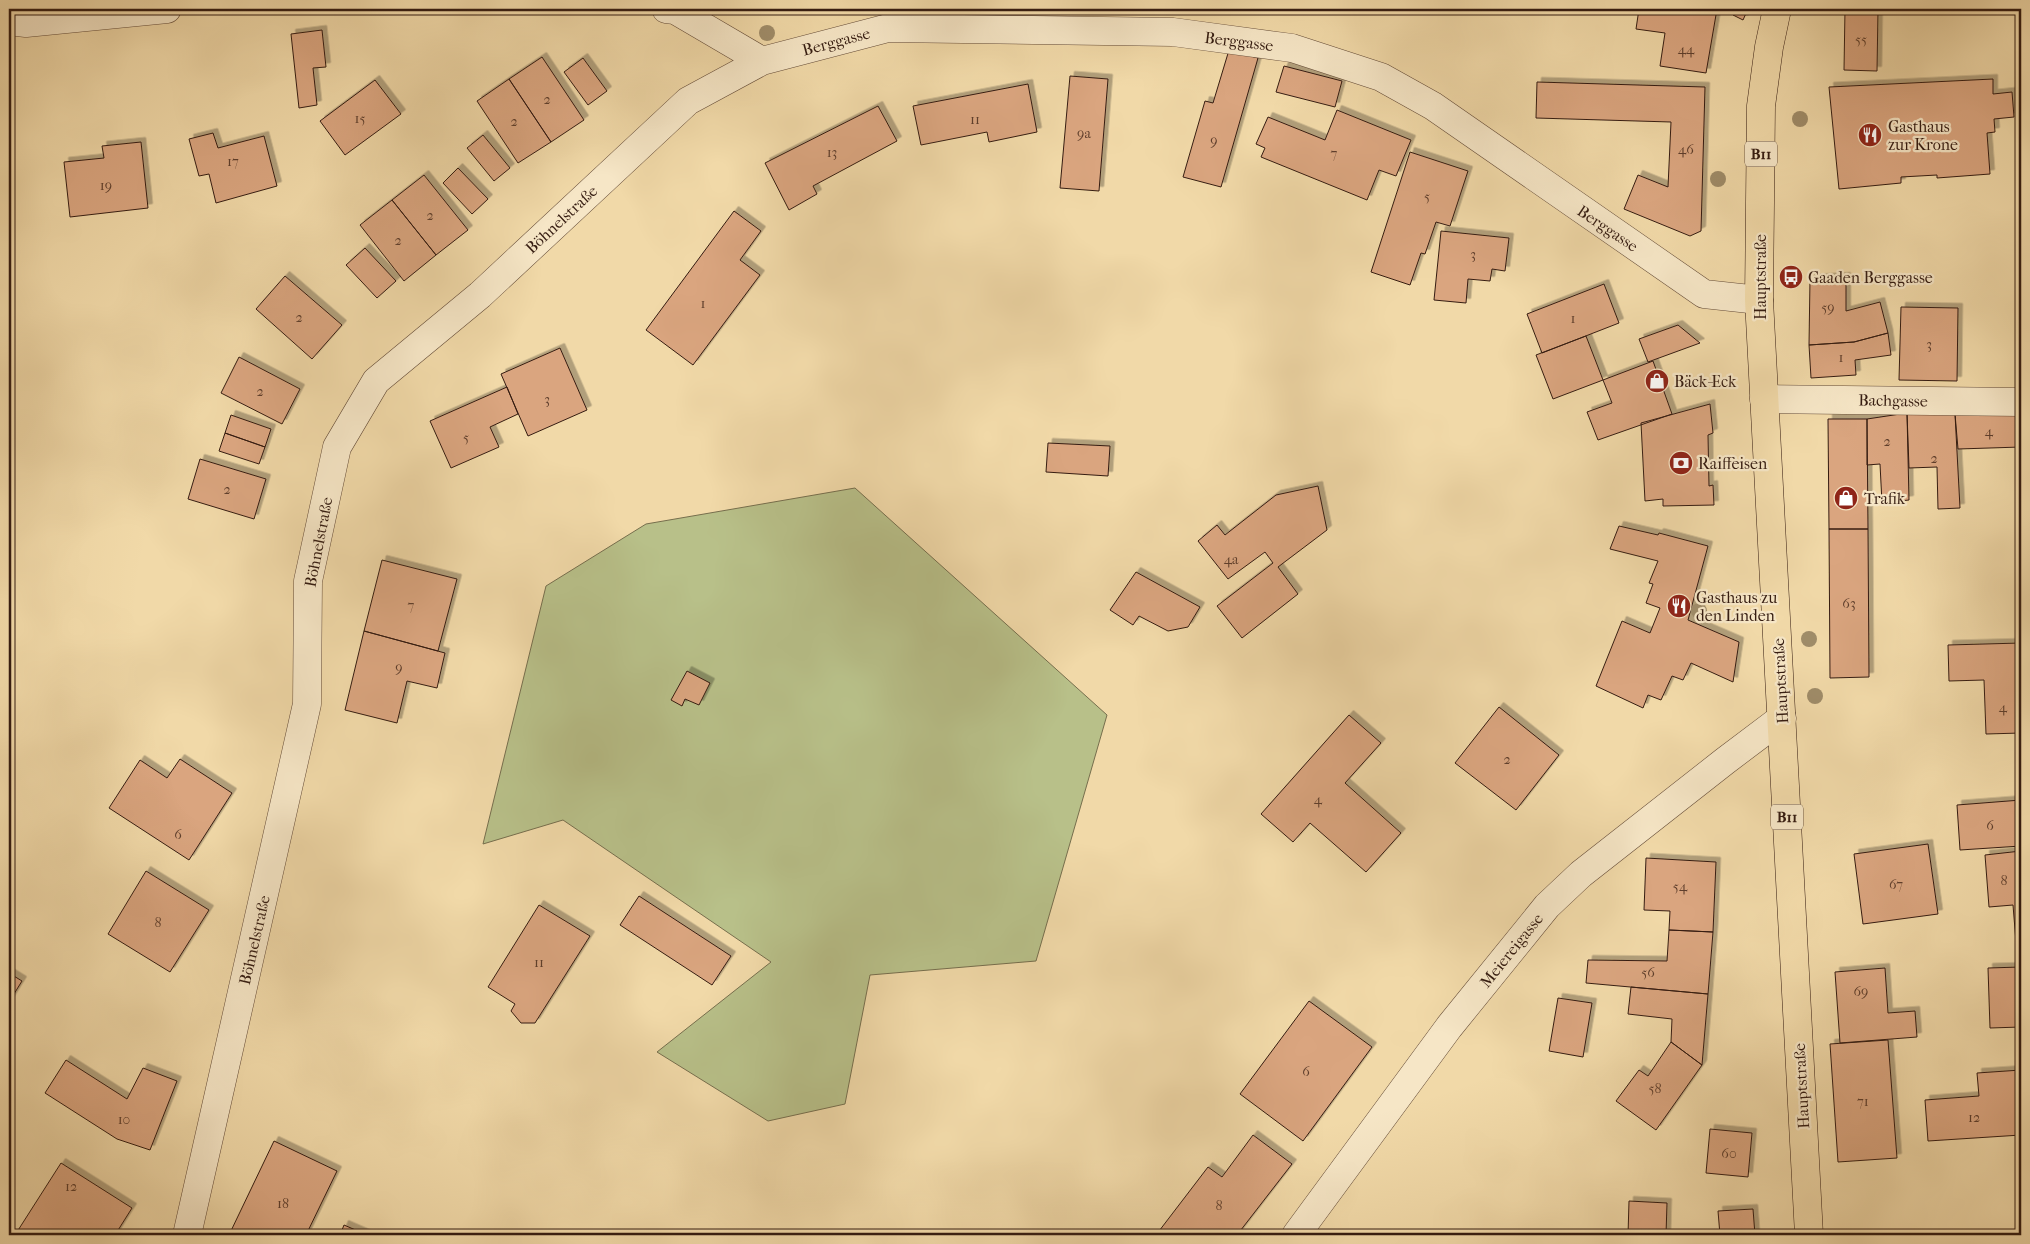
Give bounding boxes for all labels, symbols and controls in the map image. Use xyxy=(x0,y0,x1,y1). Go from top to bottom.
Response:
street label: Berggasse xyxy=(800,23,872,60)
street label: Berggasse xyxy=(1203,28,1275,55)
house number: 55 xyxy=(1855,31,1867,48)
house number: 44 xyxy=(1678,41,1695,58)
house number: 2 xyxy=(543,91,551,108)
house number: 15 xyxy=(355,110,366,127)
house number: 11 xyxy=(970,111,980,128)
house number: 2 xyxy=(510,113,518,130)
place label: Gasthaus zur Krone xyxy=(1888,117,1958,154)
restaurant icon: Gasthaus zur Krone xyxy=(1857,122,1883,148)
house number: 9a xyxy=(1077,125,1091,142)
house number: 9 xyxy=(1210,132,1218,149)
house number: 46 xyxy=(1678,141,1694,158)
road number: B11 xyxy=(1745,142,1777,166)
house number: 13 xyxy=(827,144,837,161)
house number: 7 xyxy=(1331,145,1338,162)
house number: 17 xyxy=(227,153,239,170)
house number: 19 xyxy=(100,177,112,194)
street label: Böhnelstraße xyxy=(521,181,601,257)
house number: 5 xyxy=(1424,188,1430,205)
street label: Berggasse xyxy=(1574,201,1642,256)
house number: 2 xyxy=(426,207,434,224)
house number: 2 xyxy=(394,232,402,249)
street label: Hauptstraße xyxy=(1751,234,1770,320)
house number: 3 xyxy=(1470,246,1476,263)
bus stop icon: Gaaden Berggasse xyxy=(1778,264,1804,290)
place label: Gaaden Berggasse xyxy=(1808,268,1933,287)
house number: 1 xyxy=(701,295,706,312)
house number: 59 xyxy=(1821,299,1835,316)
house number: 2 xyxy=(295,309,303,326)
house number: 1 xyxy=(1571,310,1576,327)
house number: 3 xyxy=(1926,336,1932,353)
house number: 1 xyxy=(1839,349,1844,366)
shop icon: Bäck-Eck xyxy=(1644,368,1670,394)
place label: Bäck-Eck xyxy=(1674,372,1737,391)
house number: 2 xyxy=(256,383,264,400)
street label: Bachgasse xyxy=(1858,390,1928,411)
house number: 3 xyxy=(544,391,550,408)
house number: 4 xyxy=(1985,423,1994,440)
house number: 5 xyxy=(463,429,469,446)
house number: 2 xyxy=(1883,433,1891,450)
bank icon: Raiffeisen xyxy=(1668,450,1694,476)
house number: 2 xyxy=(1930,450,1938,467)
place label: Raiffeisen xyxy=(1698,454,1768,473)
house number: 2 xyxy=(223,481,231,498)
shop icon: Trafik xyxy=(1833,485,1859,511)
place label: Trafik xyxy=(1864,489,1906,508)
street label: Böhnelstraße xyxy=(300,495,337,589)
house number: 4a xyxy=(1224,551,1239,568)
place label: Gasthaus zu den Linden xyxy=(1696,588,1777,625)
restaurant icon: Gasthaus zu den Linden xyxy=(1666,593,1692,619)
house number: 63 xyxy=(1842,595,1856,612)
house number: 7 xyxy=(408,597,415,614)
street label: Hauptstraße xyxy=(1769,637,1792,724)
house number: 9 xyxy=(395,659,403,676)
house number: 4 xyxy=(1999,699,2008,716)
house number: 2 xyxy=(1503,751,1511,768)
house number: 4 xyxy=(1314,791,1323,808)
road number: B11 xyxy=(1771,804,1803,830)
house number: 6 xyxy=(1986,817,1994,834)
house number: 6 xyxy=(174,826,182,843)
house number: 8 xyxy=(2000,872,2008,889)
house number: 67 xyxy=(1889,876,1903,893)
house number: 54 xyxy=(1673,878,1688,895)
street label: Böhnelstraße xyxy=(235,893,274,987)
street label: Meiereigasse xyxy=(1476,909,1547,991)
house number: 8 xyxy=(154,914,162,931)
house number: 11 xyxy=(534,954,544,971)
house number: 56 xyxy=(1641,964,1655,981)
house number: 69 xyxy=(1854,983,1868,1000)
street label: Hauptstraße xyxy=(1790,1042,1813,1129)
house number: 6 xyxy=(1302,1063,1310,1080)
house number: 58 xyxy=(1648,1080,1662,1097)
house number: 71 xyxy=(1857,1093,1869,1110)
house number: 12 xyxy=(1968,1109,1980,1126)
house number: 10 xyxy=(118,1111,130,1128)
house number: 60 xyxy=(1721,1145,1737,1162)
house number: 12 xyxy=(65,1178,77,1195)
house number: 18 xyxy=(277,1195,289,1212)
house number: 8 xyxy=(1215,1197,1223,1214)

